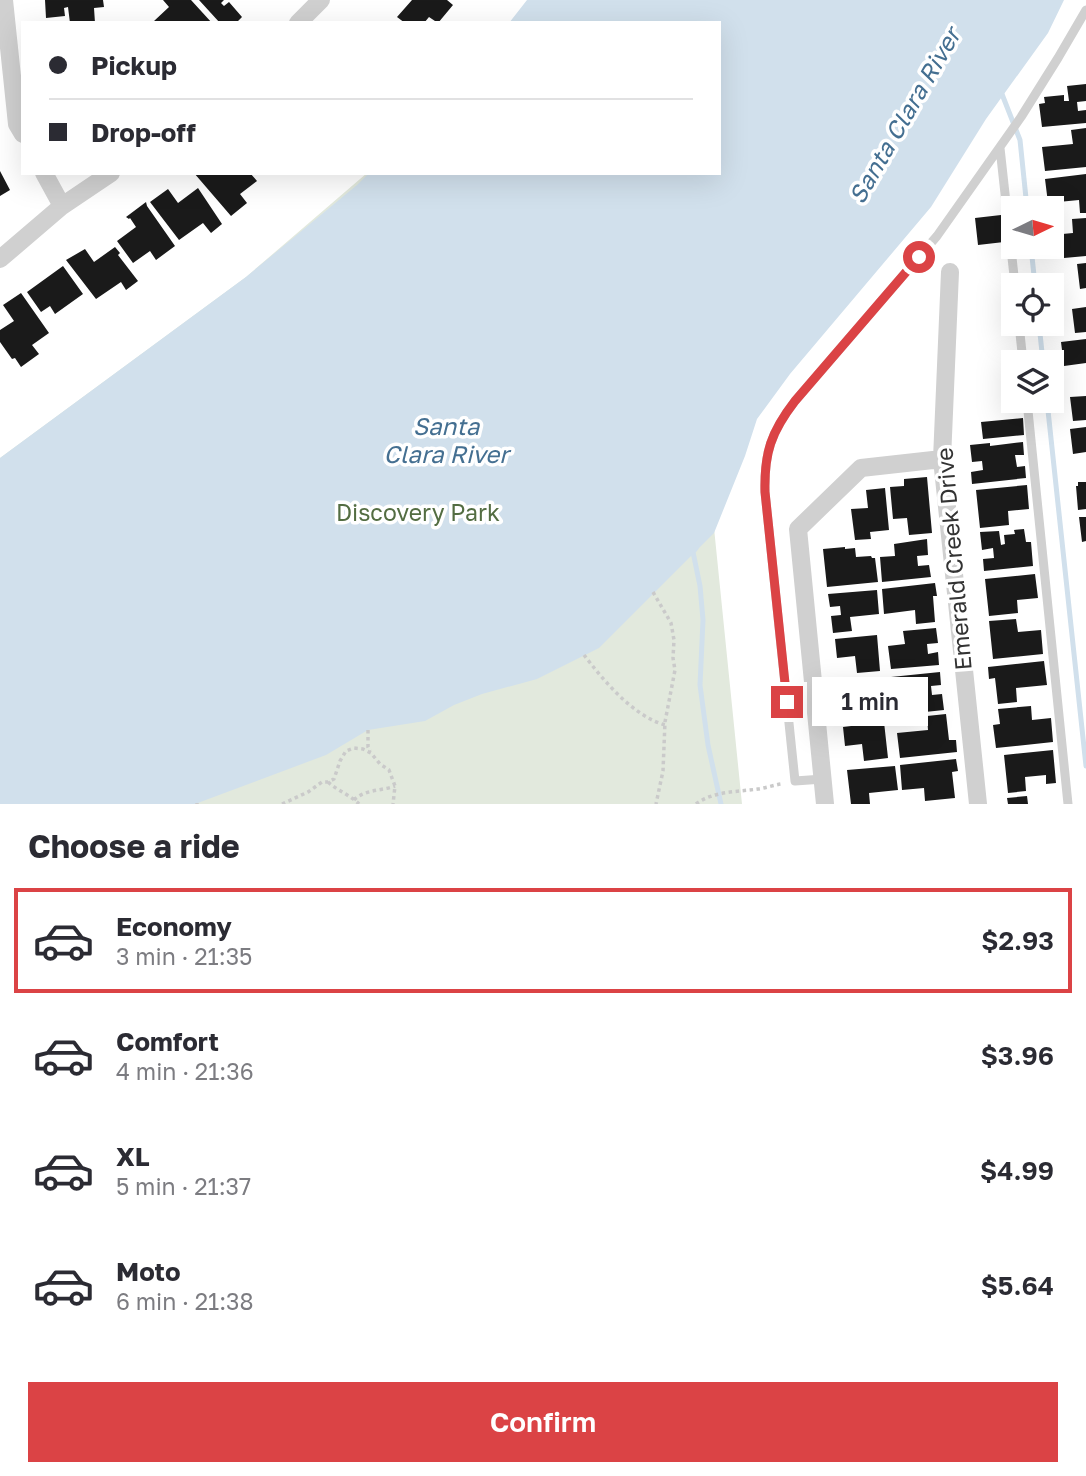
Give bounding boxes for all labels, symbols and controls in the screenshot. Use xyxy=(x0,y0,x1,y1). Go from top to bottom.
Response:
water label: Santa Clara River xyxy=(842,19,968,208)
text: Pickup xyxy=(91,50,177,81)
text: Drop-off xyxy=(91,117,196,148)
north arrow xyxy=(1001,196,1064,259)
map controls xyxy=(1001,196,1064,413)
route start xyxy=(903,241,935,273)
button: locate xyxy=(1001,273,1064,336)
button: layers xyxy=(1001,350,1064,413)
water label: Santa Clara River xyxy=(383,411,512,468)
street label: Emerald Creek Drive xyxy=(929,447,977,672)
park label: Discovery Park xyxy=(336,498,500,526)
callout: 1 min xyxy=(812,678,927,726)
route end xyxy=(771,686,803,718)
text: 1 min xyxy=(841,687,899,715)
text: Choose a ride xyxy=(28,827,240,865)
icon: car xyxy=(32,909,95,972)
text: Economy xyxy=(116,911,232,942)
text: $2.93 xyxy=(981,925,1054,956)
text: 3 min · 21:35 xyxy=(116,942,252,970)
icon: car xyxy=(32,1024,95,1087)
text: Comfort xyxy=(116,1026,219,1057)
text: $3.96 xyxy=(981,1040,1054,1071)
text: 4 min · 21:36 xyxy=(116,1057,254,1085)
icon: car xyxy=(32,1139,95,1202)
text: XL xyxy=(116,1141,150,1172)
text: $4.99 xyxy=(980,1155,1054,1186)
text: 5 min · 21:37 xyxy=(116,1172,251,1200)
icon: car xyxy=(32,1254,95,1317)
text: Moto xyxy=(116,1256,181,1287)
text: $5.64 xyxy=(981,1270,1054,1301)
text: 6 min · 21:38 xyxy=(116,1287,254,1315)
button: Confirm xyxy=(28,1382,1058,1462)

